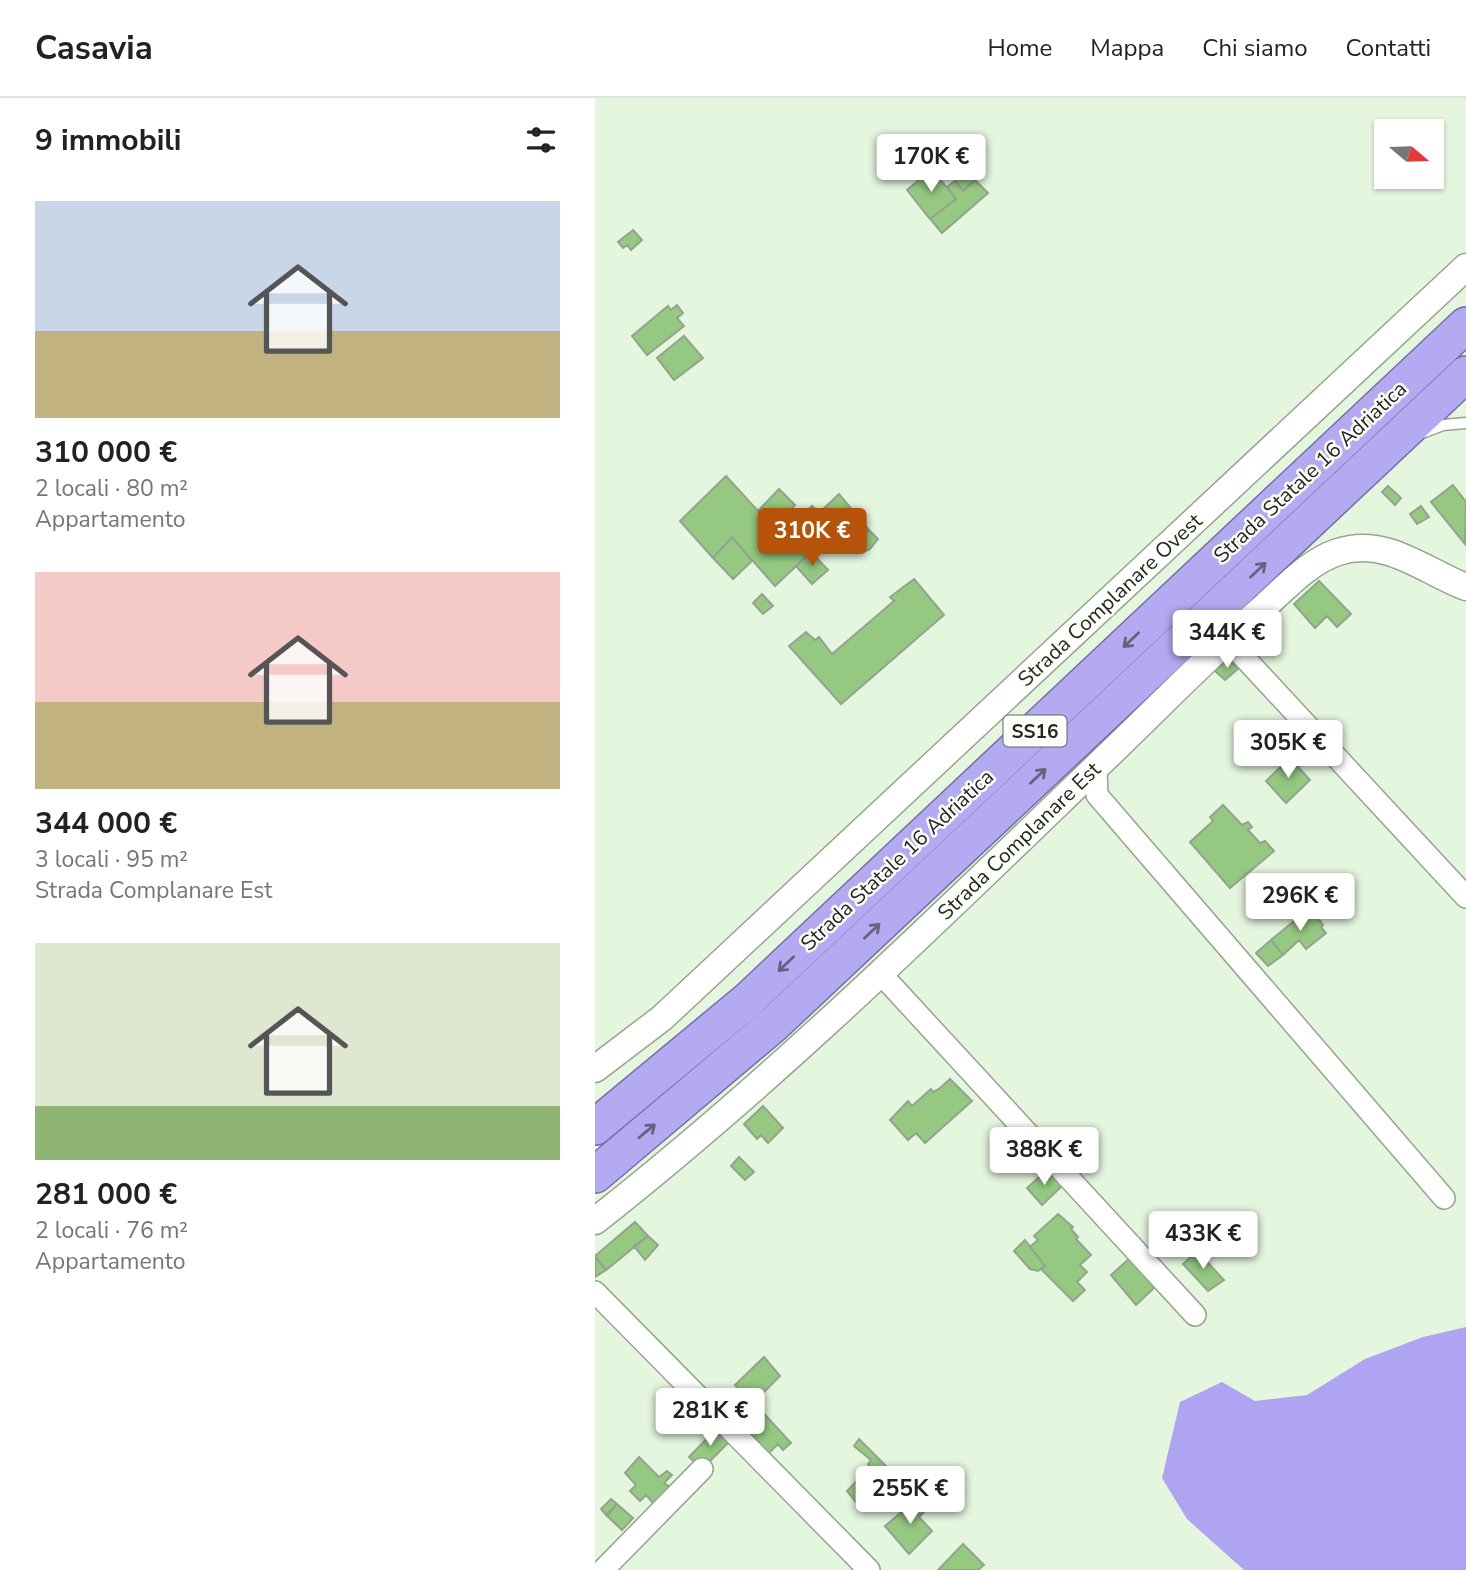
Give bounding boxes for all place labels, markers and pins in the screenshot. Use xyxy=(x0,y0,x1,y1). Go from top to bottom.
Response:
pin: 170K € xyxy=(874,134,988,194)
pin: 310K € xyxy=(755,508,869,568)
pin: 344K € xyxy=(1170,610,1284,670)
pin: 305K € xyxy=(1231,720,1345,780)
pin: 296K € xyxy=(1243,874,1357,933)
pin: 388K € xyxy=(987,1128,1101,1187)
pin: 433K € xyxy=(1146,1212,1260,1271)
pin: 281K € xyxy=(653,1388,767,1448)
pin: 255K € xyxy=(853,1466,967,1526)

